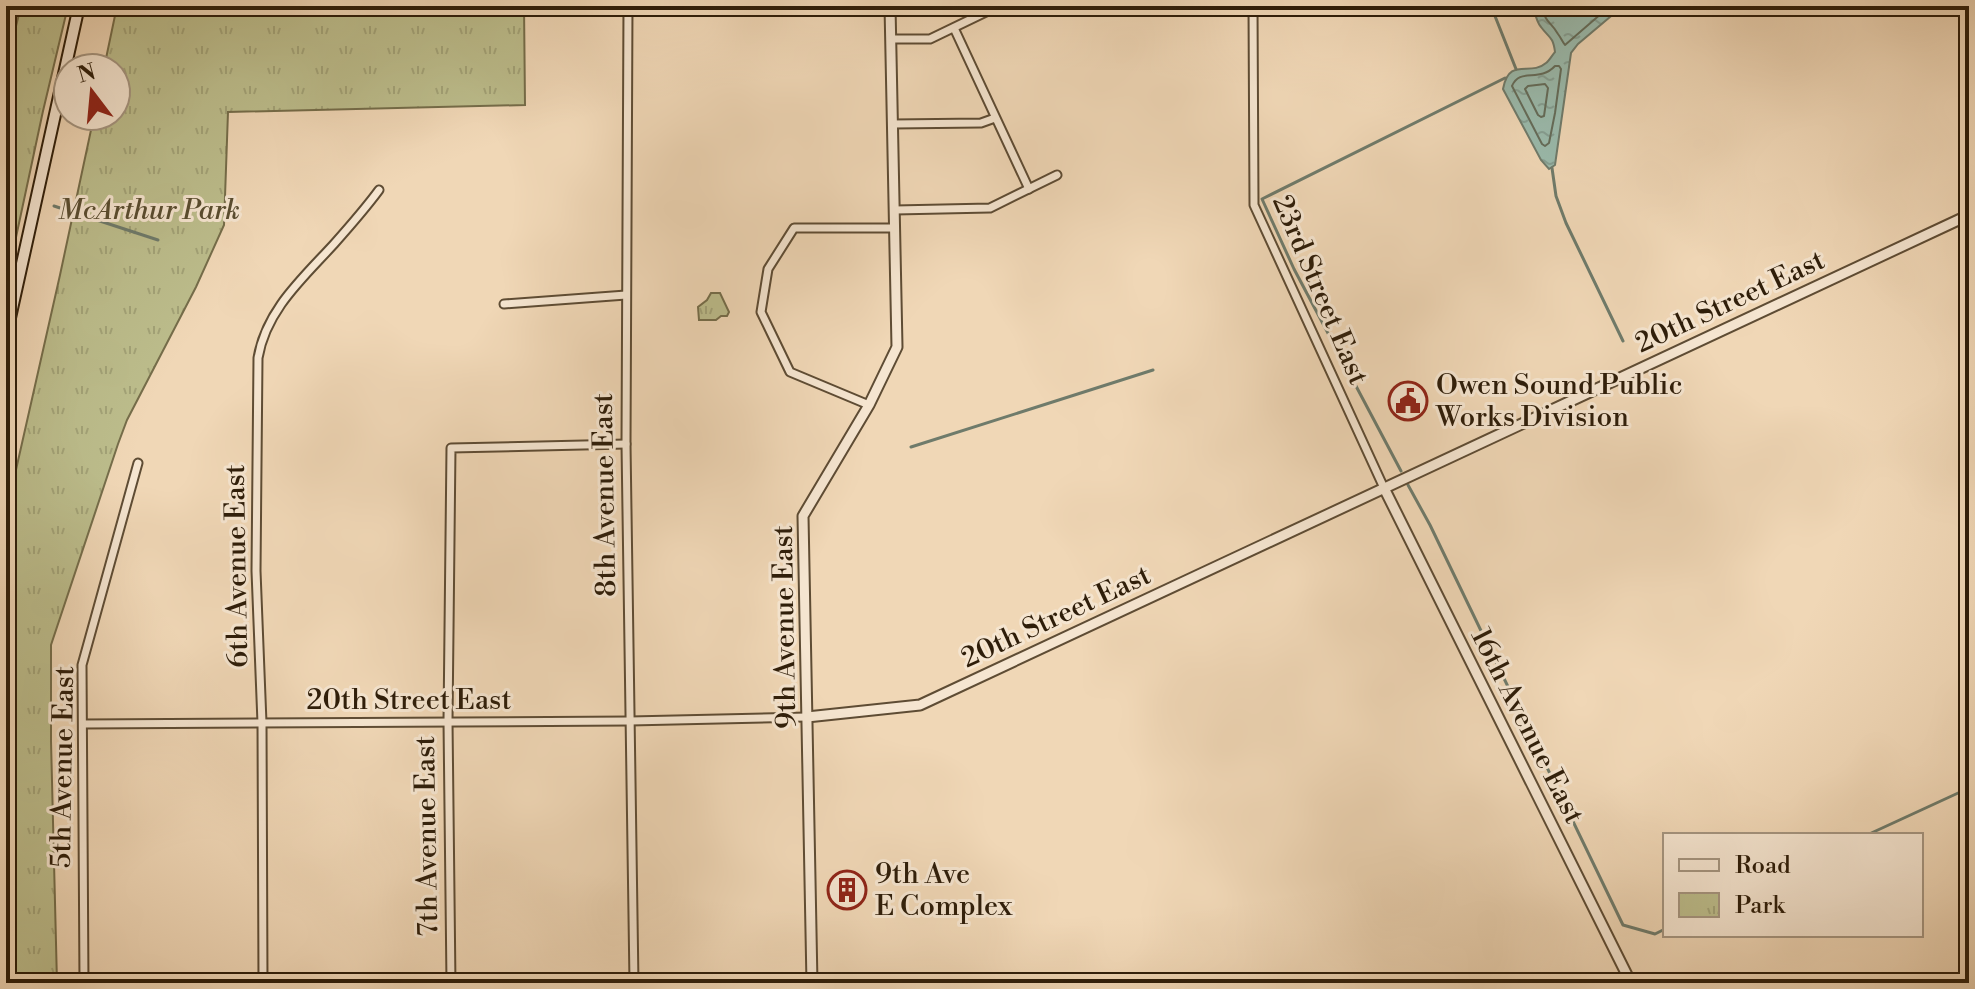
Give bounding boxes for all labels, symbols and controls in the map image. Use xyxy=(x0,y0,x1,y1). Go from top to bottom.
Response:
north arrow xyxy=(52,52,132,132)
text: N xyxy=(75,59,100,90)
street label: 23rd Street East xyxy=(1264,190,1376,390)
park label: McArthur Park xyxy=(58,193,240,228)
street label: 20th Street East xyxy=(1630,243,1830,361)
place label: Owen Sound Public Works Division xyxy=(1435,368,1683,435)
public building icon: Owen Sound Public Works Division xyxy=(1387,380,1429,422)
street label: 8th Avenue East xyxy=(586,393,624,597)
street label: 6th Avenue East xyxy=(218,464,256,668)
street label: 9th Avenue East xyxy=(766,525,804,729)
street label: 20th Street East xyxy=(956,558,1156,676)
street label: 16th Avenue East xyxy=(1463,622,1591,830)
street label: 5th Avenue East xyxy=(44,666,82,868)
street label: 20th Street East xyxy=(307,683,512,718)
street label: 7th Avenue East xyxy=(408,735,446,937)
legend xyxy=(1663,833,1923,937)
text: Road xyxy=(1735,851,1791,881)
place label: 9th Ave E Complex xyxy=(875,857,1013,924)
building icon: 9th Ave E Complex xyxy=(826,869,868,911)
text: Park xyxy=(1735,891,1786,921)

